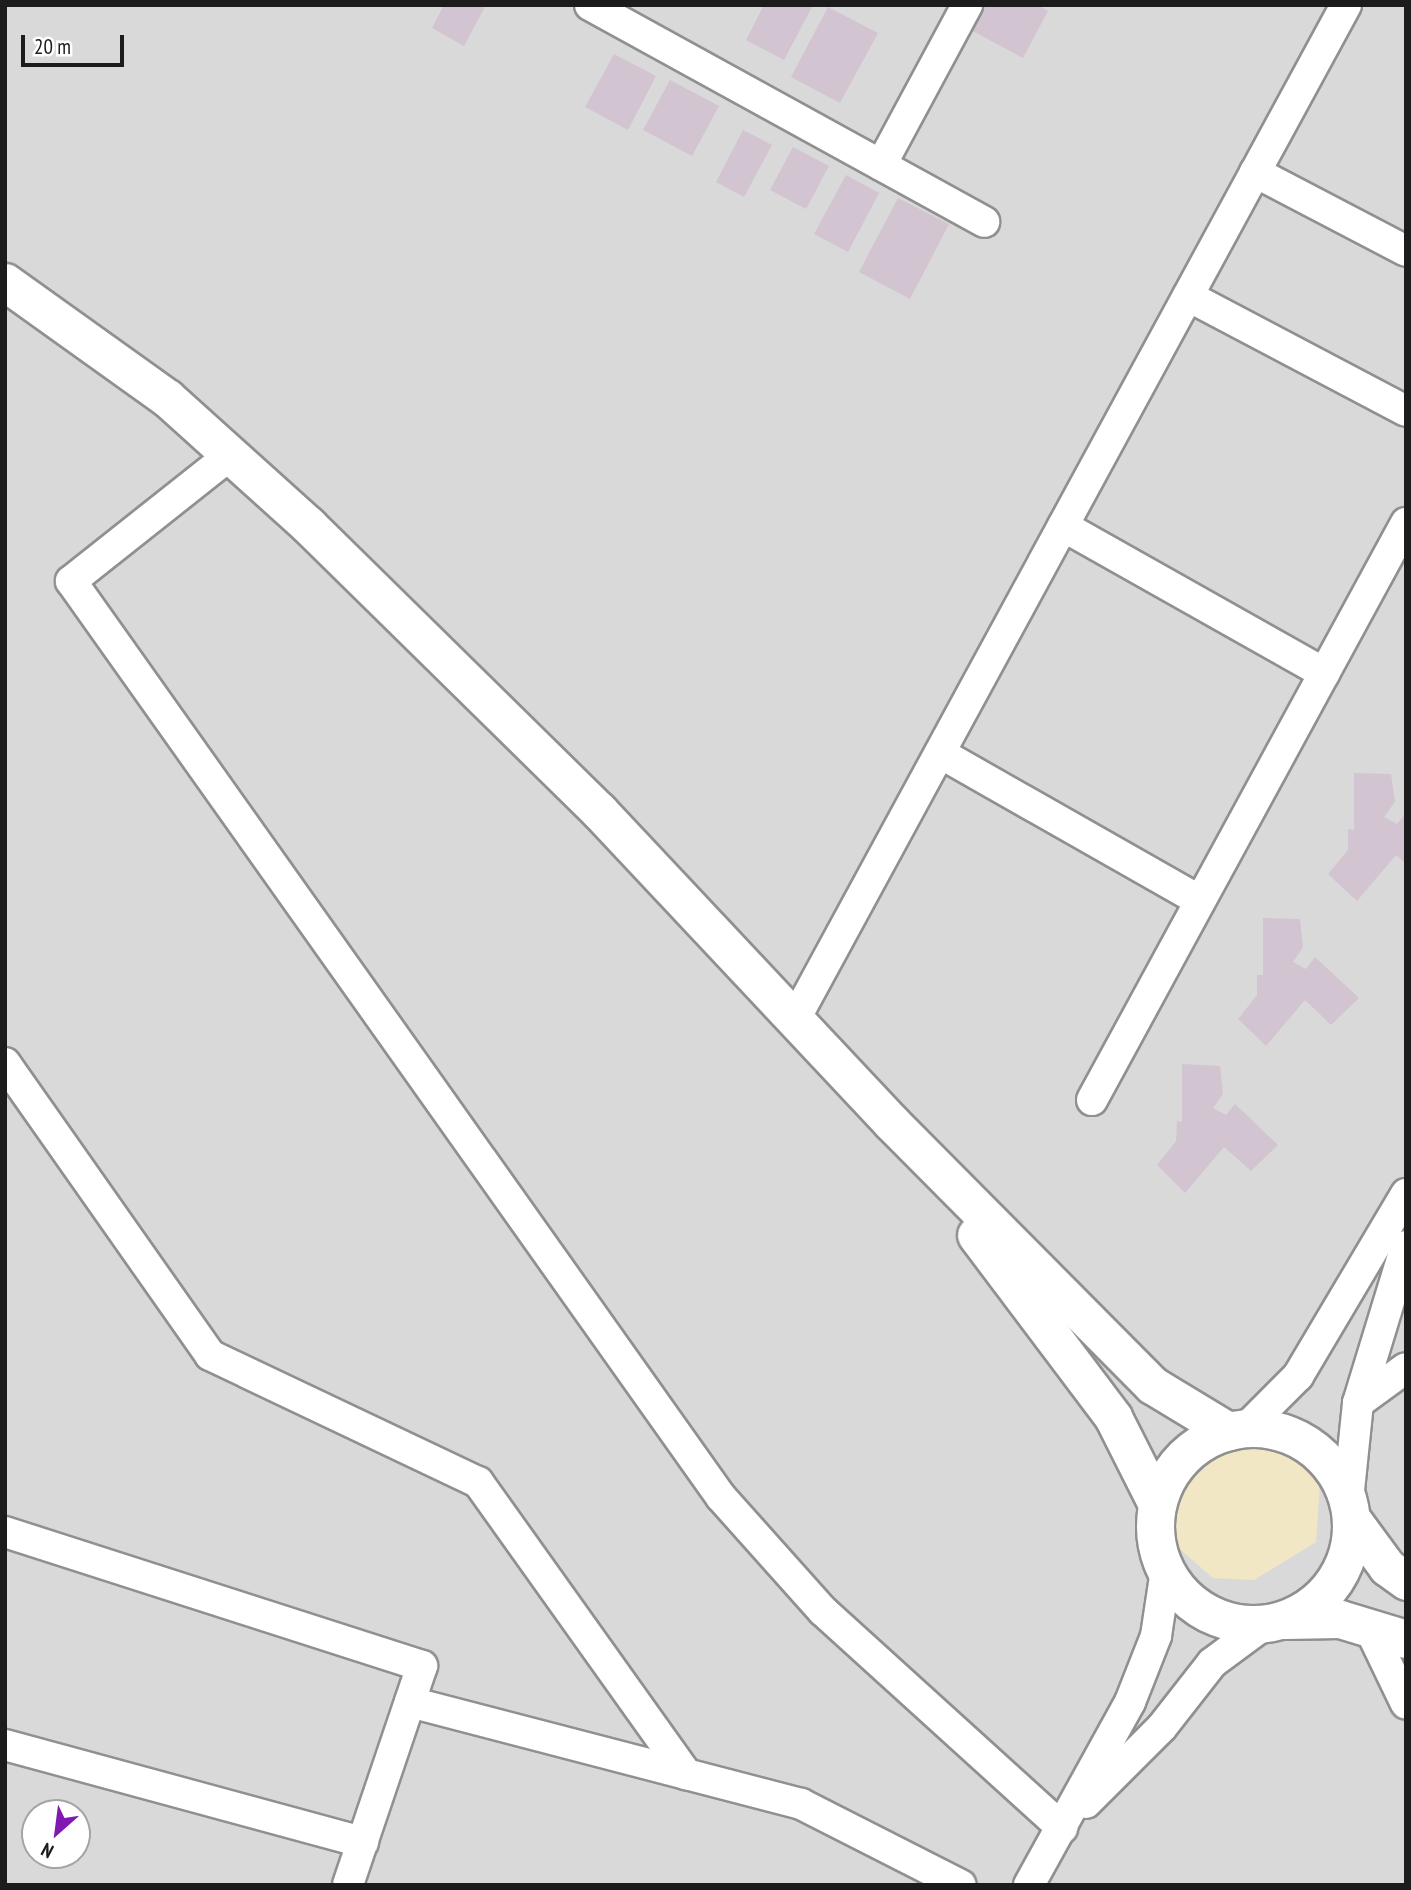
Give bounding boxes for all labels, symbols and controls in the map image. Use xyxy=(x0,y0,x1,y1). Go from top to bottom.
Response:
scale bar xyxy=(24,21,128,65)
text: 20 m xyxy=(34,33,71,60)
north arrow xyxy=(21,1799,91,1869)
text: N xyxy=(37,1838,57,1864)

